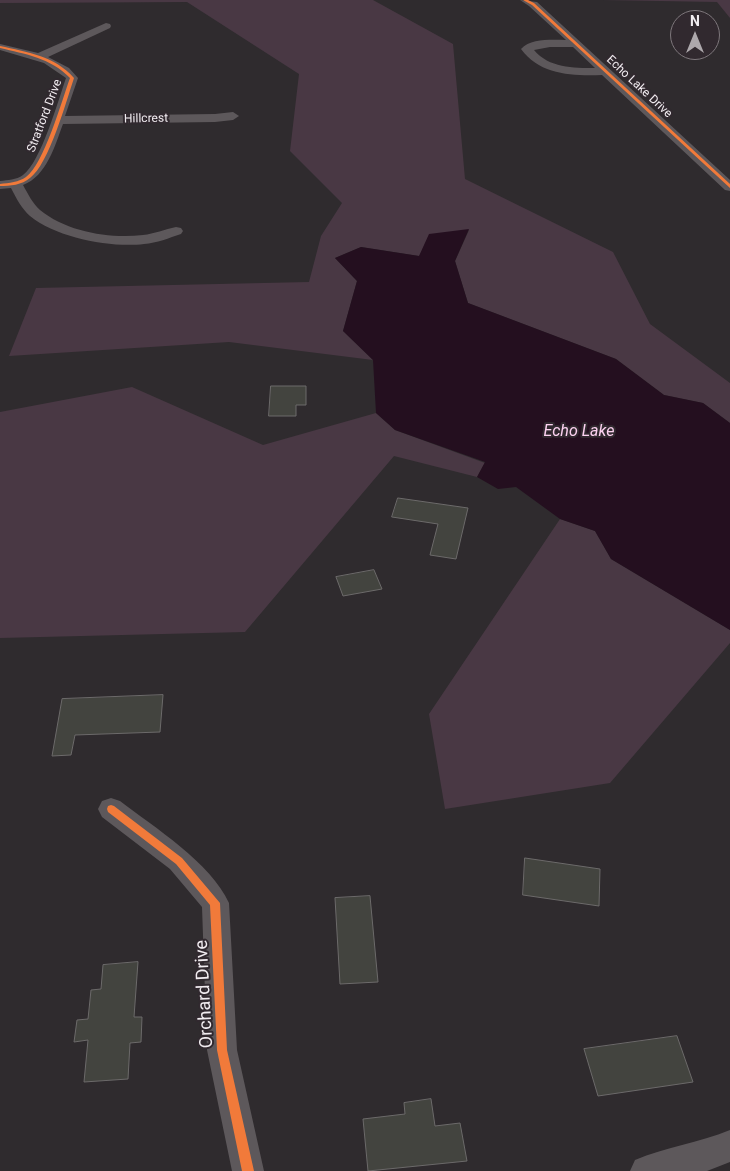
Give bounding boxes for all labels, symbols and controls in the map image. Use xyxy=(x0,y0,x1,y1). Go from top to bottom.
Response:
north arrow xyxy=(670,10,720,60)
text: N xyxy=(690,13,700,29)
street label: Echo Lake Drive xyxy=(603,53,675,121)
street label: Stratford Drive xyxy=(24,77,66,155)
street label: Hillcrest xyxy=(124,111,168,127)
water label: Echo Lake xyxy=(544,422,614,442)
street label: Orchard Drive xyxy=(191,939,219,1049)

